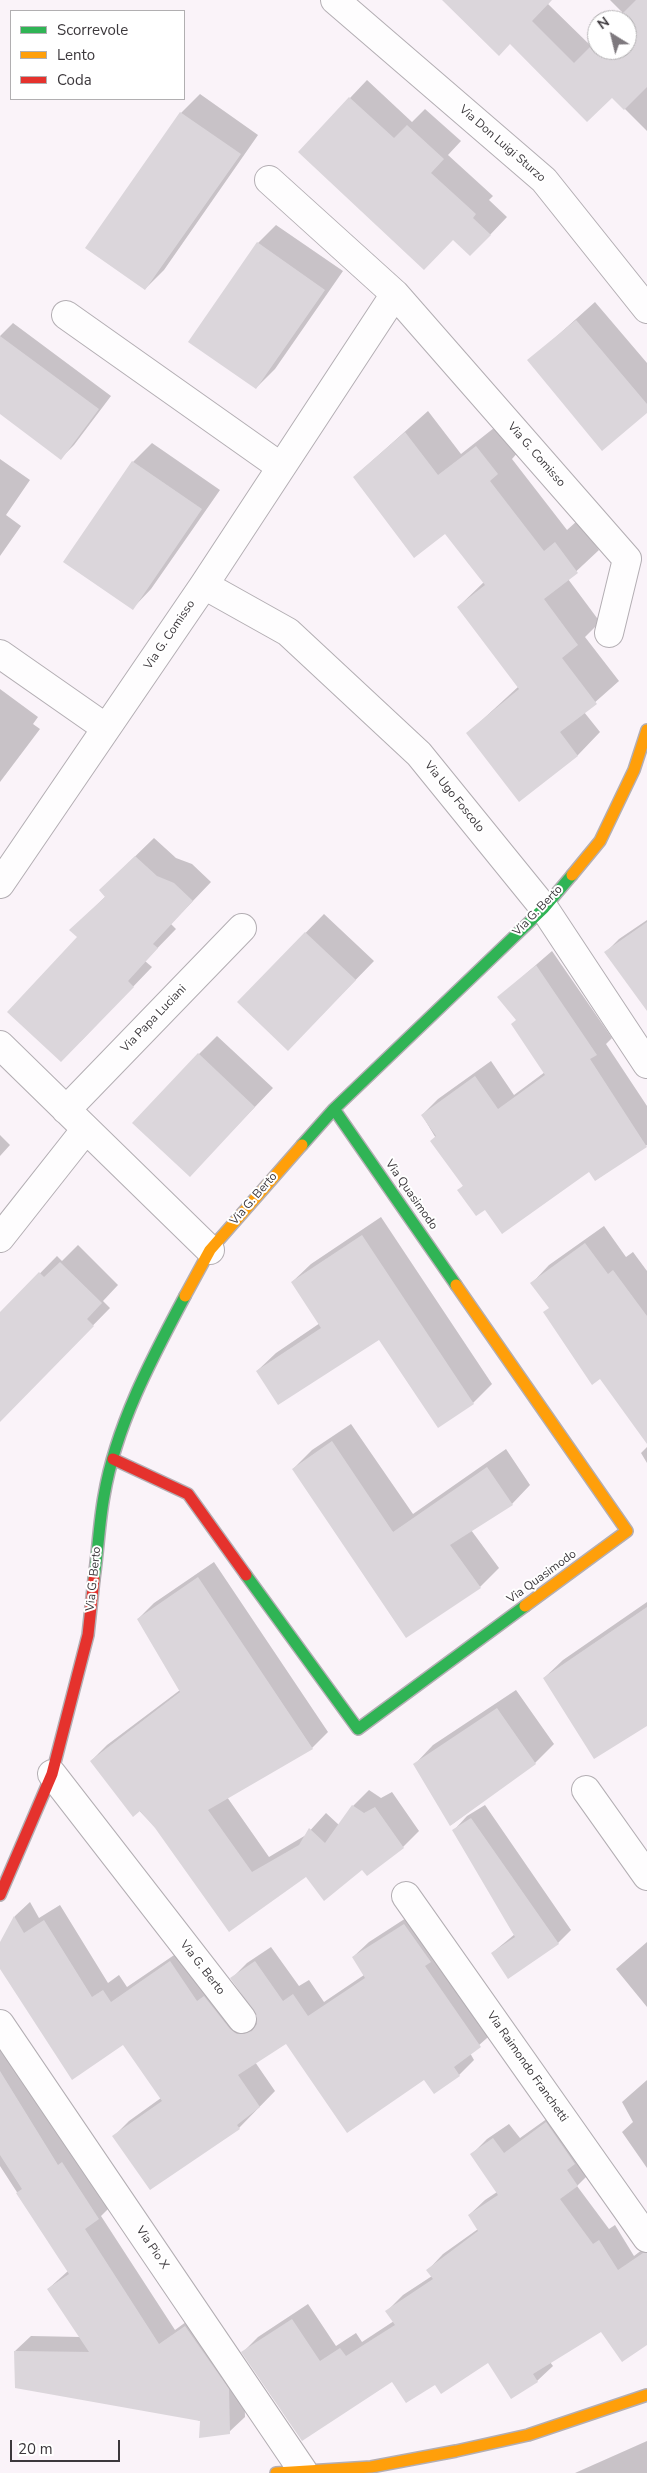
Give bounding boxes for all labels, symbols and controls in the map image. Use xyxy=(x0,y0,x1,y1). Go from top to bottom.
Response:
legend xyxy=(10,10,185,100)
north arrow xyxy=(587,10,637,60)
text: N xyxy=(594,13,613,34)
text: Scorrevole xyxy=(57,20,128,40)
text: Lento xyxy=(57,45,95,65)
text: Coda xyxy=(57,70,92,90)
street label: Via Don Luigi Sturzo xyxy=(456,103,548,185)
street label: Via G. Comisso xyxy=(504,420,568,490)
street label: Via G. Comisso xyxy=(141,598,199,672)
street label: Via Ugo Foscolo xyxy=(421,759,487,835)
street label: Via G. Berto xyxy=(510,883,566,939)
street label: Via Papa Luciani xyxy=(118,982,190,1056)
street label: Via Quasimodo xyxy=(382,1157,440,1233)
street label: Via G. Berto xyxy=(227,1170,281,1228)
street label: Via G. Berto xyxy=(83,1546,105,1612)
street label: Via Quasimodo xyxy=(505,1547,579,1607)
street label: Via G. Berto xyxy=(176,1938,228,1998)
street label: Via Raimondo Franchetti xyxy=(483,2009,571,2125)
street label: Via Pio X xyxy=(132,2224,172,2272)
scale bar xyxy=(12,2430,122,2462)
text: 20 m xyxy=(18,2439,53,2459)

